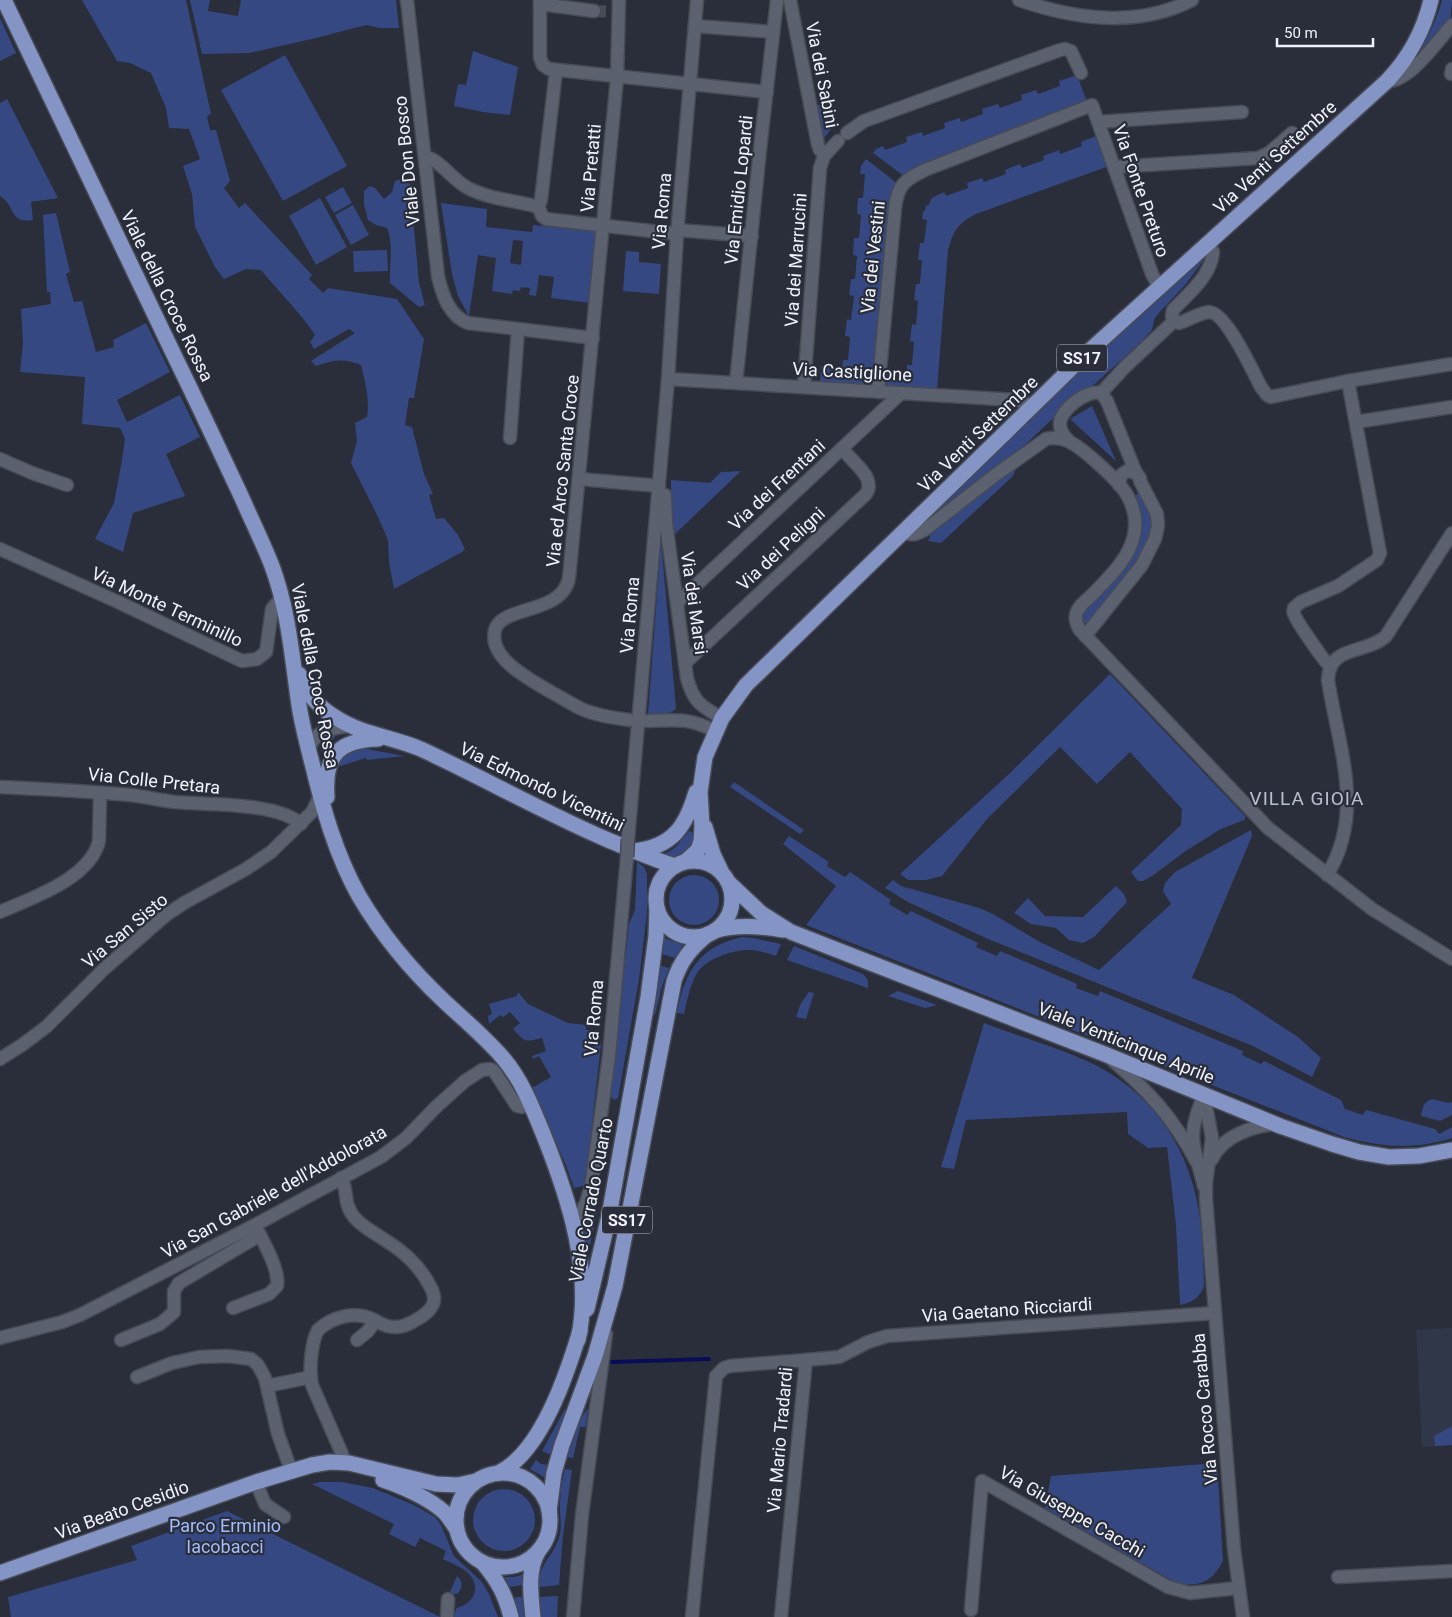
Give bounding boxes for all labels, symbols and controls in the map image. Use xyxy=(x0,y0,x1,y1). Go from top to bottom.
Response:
scale bar xyxy=(1277,15,1373,47)
street label: Via dei Sabini xyxy=(802,20,843,130)
text: 50 m xyxy=(1284,24,1318,42)
street label: Viale Don Bosco xyxy=(389,95,424,227)
street label: Via Venti Settembre xyxy=(1209,96,1341,217)
street label: Via Emidio Lopardi xyxy=(720,114,757,266)
street label: Via Fonte Preturo xyxy=(1109,122,1174,260)
street label: Via Pretatti xyxy=(576,123,605,213)
street label: Via Roma xyxy=(648,172,675,250)
street label: Via dei Marrucini xyxy=(780,192,811,328)
street label: Via dei Vestini xyxy=(856,200,889,314)
street label: Viale della Croce Rossa xyxy=(117,207,218,385)
road number: SS17 xyxy=(1057,344,1107,372)
street label: Via Castiglione xyxy=(792,358,912,385)
street label: Via Venti Settembre xyxy=(913,371,1042,496)
street label: Via ed Arco Santa Croce xyxy=(542,374,583,568)
street label: Via dei Frentani xyxy=(724,435,829,535)
street label: Via dei Peligni xyxy=(732,503,829,595)
street label: Via dei Marsi xyxy=(677,550,712,656)
street label: Via Monte Terminillo xyxy=(88,562,246,651)
street label: Via Roma xyxy=(616,576,643,654)
street label: Viale della Croce Rossa xyxy=(287,582,344,770)
street label: Via Edmondo Vicentini xyxy=(456,738,628,836)
street label: Via Colle Pretara xyxy=(87,763,221,798)
district label: VILLA GIOIA xyxy=(1250,787,1364,810)
street label: Via San Sisto xyxy=(78,889,172,973)
street label: Via Roma xyxy=(580,979,607,1057)
street label: Viale Venticinque Aprile xyxy=(1035,997,1218,1088)
street label: Viale Corrado Quarto xyxy=(564,1116,617,1284)
street label: Via San Gabriele dell'Addolorata xyxy=(157,1121,390,1262)
road number: SS17 xyxy=(602,1206,652,1234)
street label: Via Gaetano Ricciardi xyxy=(921,1293,1093,1326)
street label: Via Rocco Carabba xyxy=(1187,1332,1222,1486)
street label: Via Mario Tradardi xyxy=(763,1366,796,1514)
street label: Via Giuseppe Cacchi xyxy=(996,1461,1149,1562)
street label: Via Beato Cesidio xyxy=(52,1476,192,1543)
park label: Parco Erminio Iacobacci xyxy=(169,1515,281,1557)

